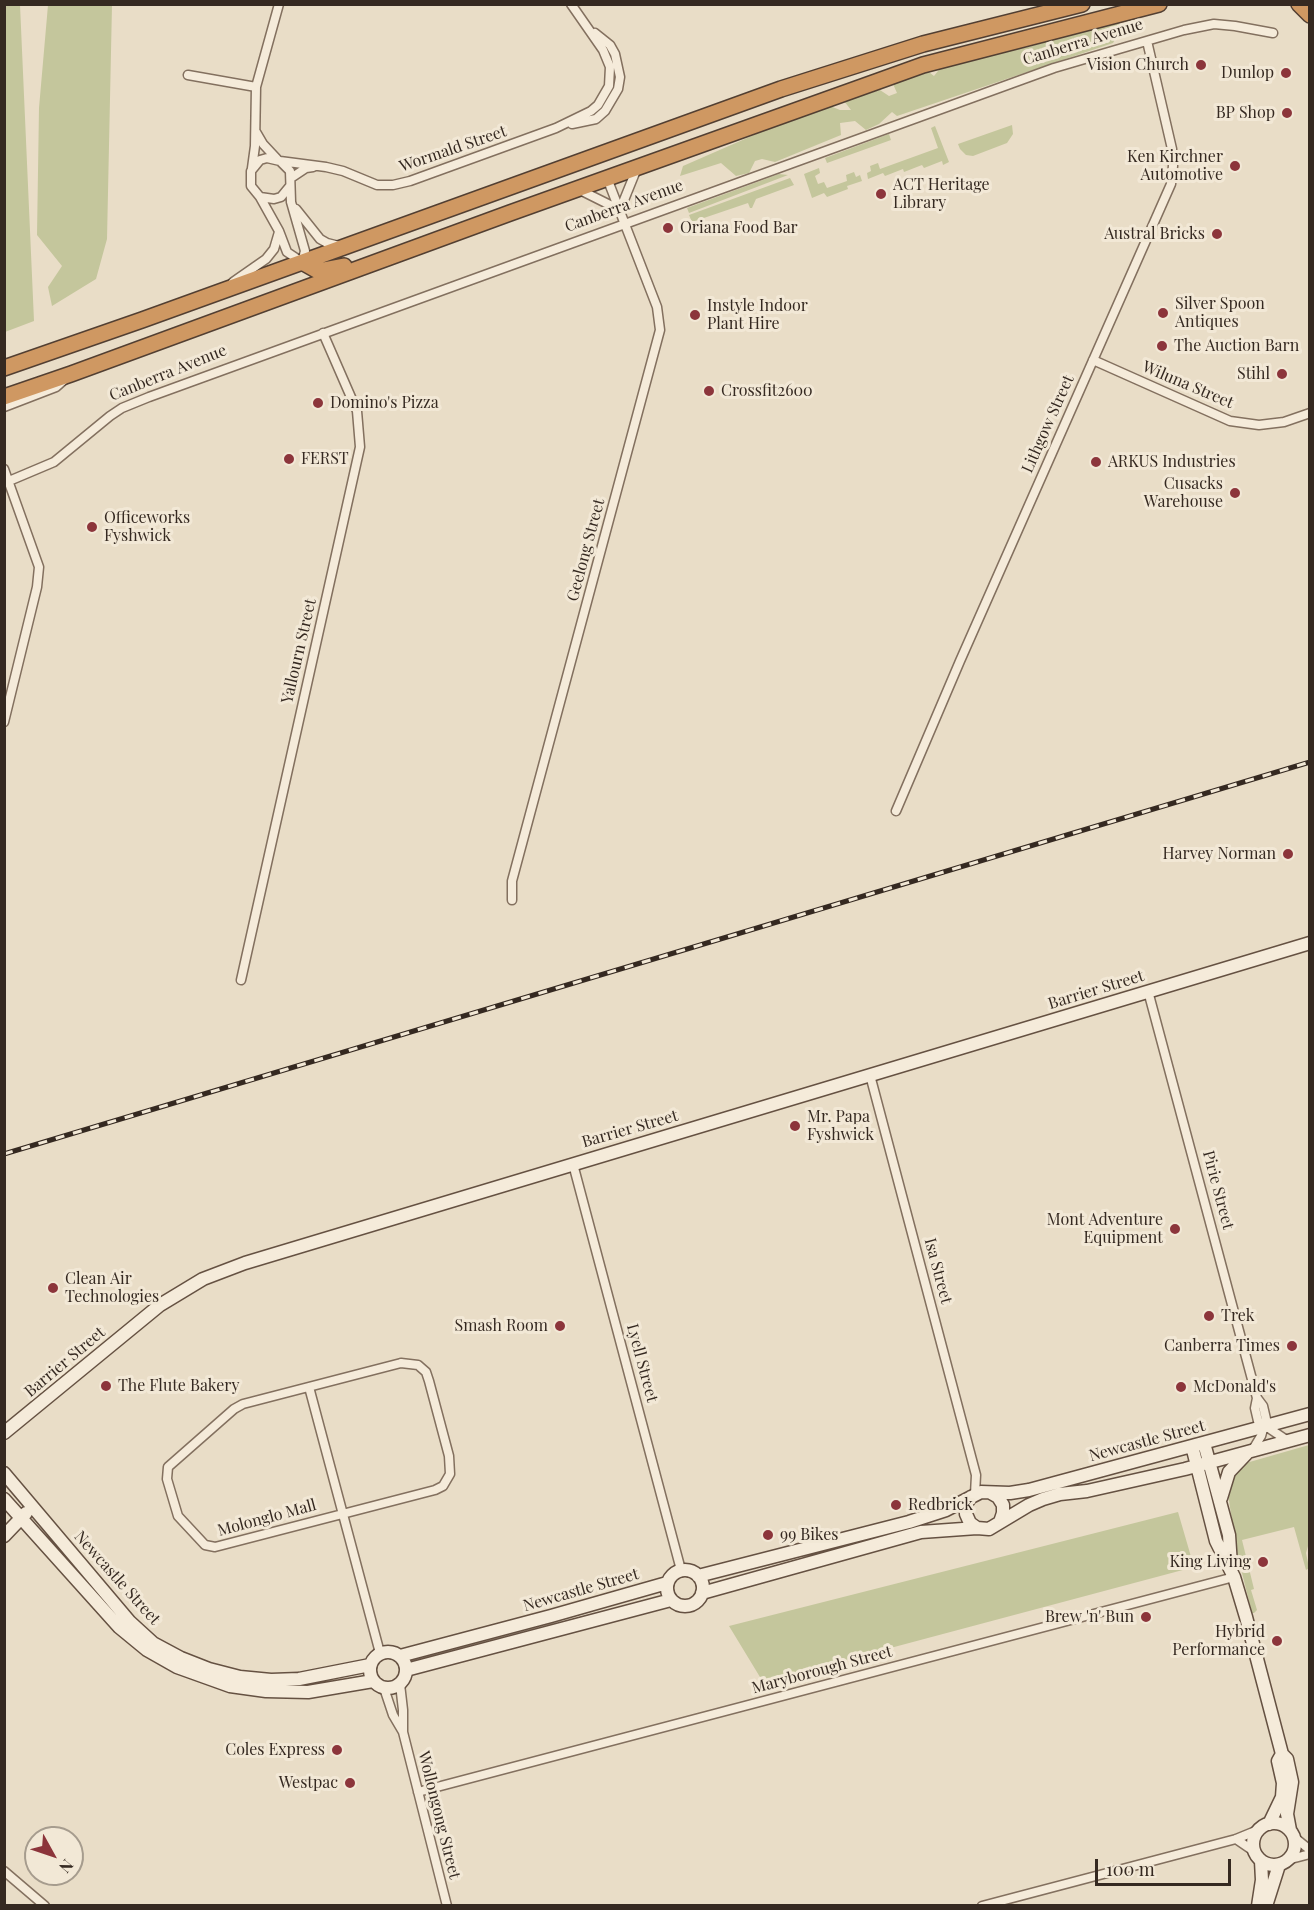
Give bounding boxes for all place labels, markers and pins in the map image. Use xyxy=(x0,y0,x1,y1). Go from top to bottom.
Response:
place label: Vision Church xyxy=(1087,55,1189,75)
marker: Vision Church xyxy=(1194,58,1208,72)
place label: Dunlop xyxy=(1221,63,1274,83)
marker: Dunlop xyxy=(1279,66,1293,80)
place label: BP Shop xyxy=(1216,103,1275,123)
marker: BP Shop xyxy=(1280,106,1294,120)
place label: Ken Kirchner Automotive xyxy=(1127,147,1223,185)
marker: Ken Kirchner Automotive xyxy=(1228,159,1242,173)
place label: ACT Heritage Library xyxy=(893,175,990,213)
marker: ACT Heritage Library xyxy=(874,187,888,201)
place label: Oriana Food Bar xyxy=(680,218,798,238)
marker: Oriana Food Bar xyxy=(661,221,675,235)
place label: Austral Bricks xyxy=(1104,224,1205,244)
marker: Austral Bricks xyxy=(1210,227,1224,241)
place label: Silver Spoon Antiques xyxy=(1175,294,1265,332)
place label: Instyle Indoor Plant Hire xyxy=(707,296,808,334)
marker: Silver Spoon Antiques xyxy=(1156,306,1170,320)
marker: Instyle Indoor Plant Hire xyxy=(688,308,702,322)
place label: The Auction Barn xyxy=(1174,336,1299,356)
marker: The Auction Barn xyxy=(1155,339,1169,353)
place label: Stihl xyxy=(1237,364,1270,384)
marker: Stihl xyxy=(1275,367,1289,381)
place label: Crossfit2600 xyxy=(721,381,813,401)
marker: Crossfit2600 xyxy=(702,384,716,398)
place label: Domino's Pizza xyxy=(330,393,439,413)
marker: Domino's Pizza xyxy=(311,396,325,410)
place label: FERST xyxy=(301,449,349,469)
marker: FERST xyxy=(282,452,296,466)
place label: ARKUS Industries xyxy=(1108,452,1236,472)
marker: ARKUS Industries xyxy=(1089,455,1103,469)
place label: Cusacks Warehouse xyxy=(1144,474,1223,512)
marker: Cusacks Warehouse xyxy=(1228,486,1242,500)
place label: Officeworks Fyshwick xyxy=(104,508,190,546)
marker: Officeworks Fyshwick xyxy=(85,520,99,534)
place label: Harvey Norman xyxy=(1163,844,1276,864)
marker: Harvey Norman xyxy=(1281,847,1295,861)
place label: Mr. Papa Fyshwick xyxy=(807,1107,874,1145)
marker: Mr. Papa Fyshwick xyxy=(788,1119,802,1133)
place label: Mont Adventure Equipment xyxy=(1047,1210,1163,1248)
marker: Mont Adventure Equipment xyxy=(1168,1222,1182,1236)
place label: Clean Air Technologies xyxy=(65,1269,159,1307)
marker: Clean Air Technologies xyxy=(46,1281,60,1295)
place label: Trek xyxy=(1221,1306,1255,1326)
marker: Trek xyxy=(1202,1309,1216,1323)
place label: Smash Room xyxy=(455,1316,548,1336)
marker: Smash Room xyxy=(553,1319,567,1333)
place label: Canberra Times xyxy=(1164,1336,1280,1356)
marker: Canberra Times xyxy=(1285,1339,1299,1353)
place label: The Flute Bakery xyxy=(118,1376,240,1396)
place label: McDonald's xyxy=(1193,1377,1276,1397)
marker: The Flute Bakery xyxy=(99,1379,113,1393)
marker: McDonald's xyxy=(1174,1380,1188,1394)
place label: Redbrick xyxy=(908,1495,973,1515)
marker: Redbrick xyxy=(889,1498,903,1512)
place label: 99 Bikes xyxy=(780,1525,838,1545)
marker: 99 Bikes xyxy=(761,1528,775,1542)
place label: King Living xyxy=(1170,1552,1251,1572)
marker: King Living xyxy=(1256,1555,1270,1569)
place label: Brew 'n' Bun xyxy=(1045,1607,1134,1627)
marker: Brew 'n' Bun xyxy=(1139,1610,1153,1624)
place label: Hybrid Performance xyxy=(1172,1622,1265,1660)
marker: Hybrid Performance xyxy=(1270,1634,1284,1648)
place label: Coles Express xyxy=(225,1740,325,1760)
marker: Coles Express xyxy=(330,1743,344,1757)
place label: Westpac xyxy=(279,1773,338,1793)
marker: Westpac xyxy=(343,1776,357,1790)

